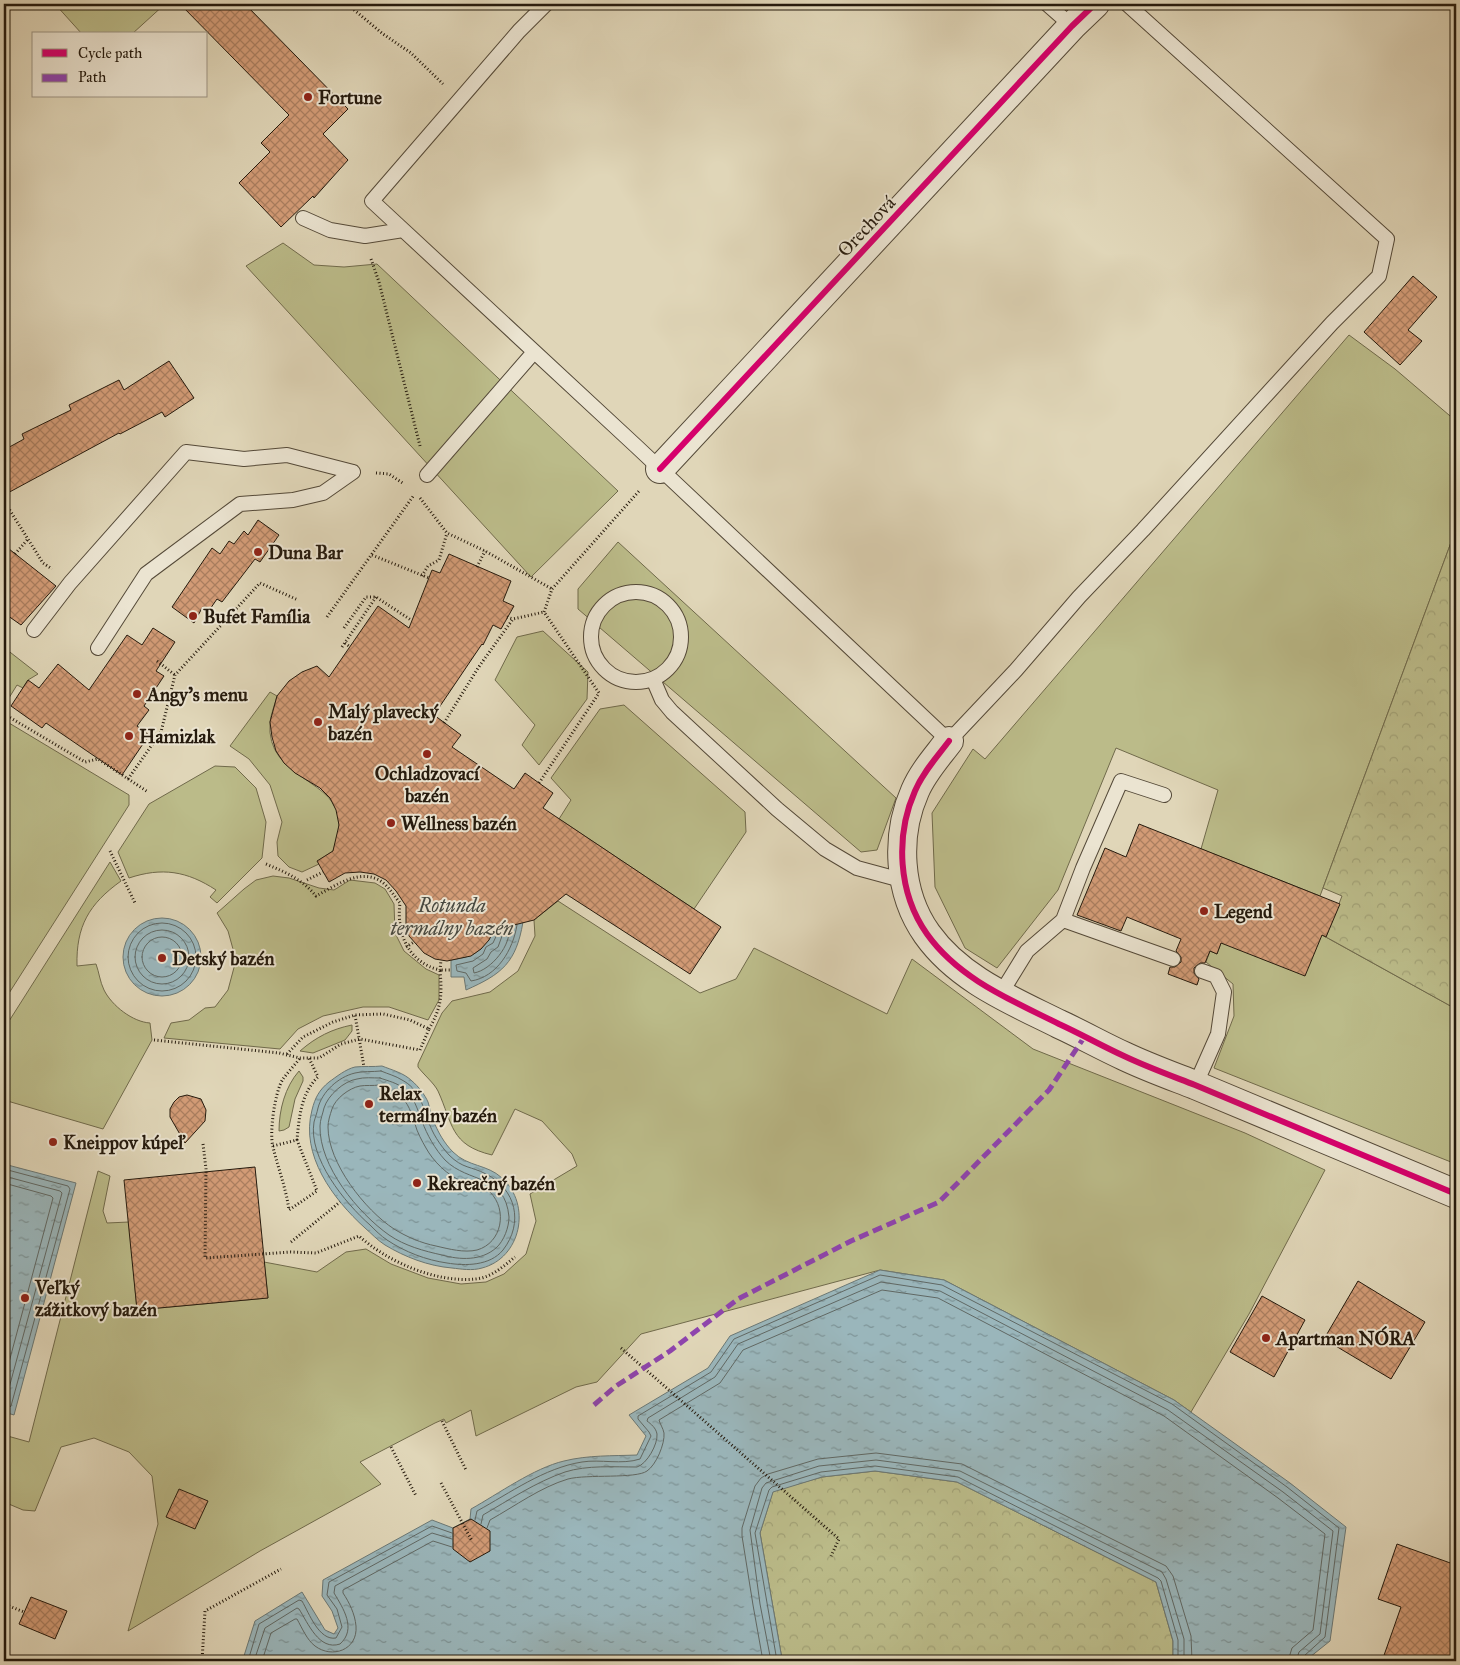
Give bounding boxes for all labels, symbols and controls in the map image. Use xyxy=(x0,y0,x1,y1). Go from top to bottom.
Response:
legend xyxy=(32,32,208,98)
text: Cycle path xyxy=(78,44,143,62)
text: Path xyxy=(78,68,107,86)
place label: Fortune xyxy=(318,86,382,109)
marker: Fortune xyxy=(302,91,314,103)
street label: Orechová xyxy=(833,191,901,261)
place label: Duna Bar xyxy=(268,541,344,564)
marker: Duna Bar xyxy=(252,546,264,558)
place label: Bufet Família xyxy=(203,605,311,628)
marker: Bufet Família xyxy=(187,610,199,622)
place label: Angy's menu xyxy=(145,683,249,707)
marker: Angy's menu xyxy=(131,688,143,700)
place label: Malý plavecký bazén xyxy=(327,700,439,745)
marker: Malý plavecký bazén xyxy=(312,716,324,728)
place label: Hamizlak xyxy=(139,725,217,748)
marker: Hamizlak xyxy=(123,730,135,742)
marker: Ochladzovací bazén xyxy=(421,748,433,760)
place label: Ochladzovací bazén xyxy=(375,762,481,807)
place label: Wellness bazén xyxy=(401,812,518,835)
marker: Wellness bazén xyxy=(385,817,397,829)
water label: Rotunda termálny bazén xyxy=(391,893,514,940)
place label: Legend xyxy=(1214,900,1273,924)
marker: Legend xyxy=(1198,905,1210,917)
place label: Detský bazén xyxy=(172,947,275,971)
marker: Detský bazén xyxy=(156,952,168,964)
place label: Relax termálny bazén xyxy=(378,1082,498,1128)
marker: Relax termálny bazén xyxy=(363,1098,375,1110)
place label: Kneippov kúpeľ xyxy=(63,1131,186,1155)
marker: Kneippov kúpeľ xyxy=(47,1136,59,1148)
place label: Rekreačný bazén xyxy=(427,1172,556,1196)
marker: Rekreačný bazén xyxy=(411,1177,423,1189)
place label: Veľký zážitkový bazén xyxy=(34,1276,158,1322)
marker: Veľký zážitkový bazén xyxy=(19,1292,31,1304)
place label: Apartman NÓRA xyxy=(1274,1325,1415,1351)
marker: Apartman NÓRA xyxy=(1260,1332,1272,1344)

